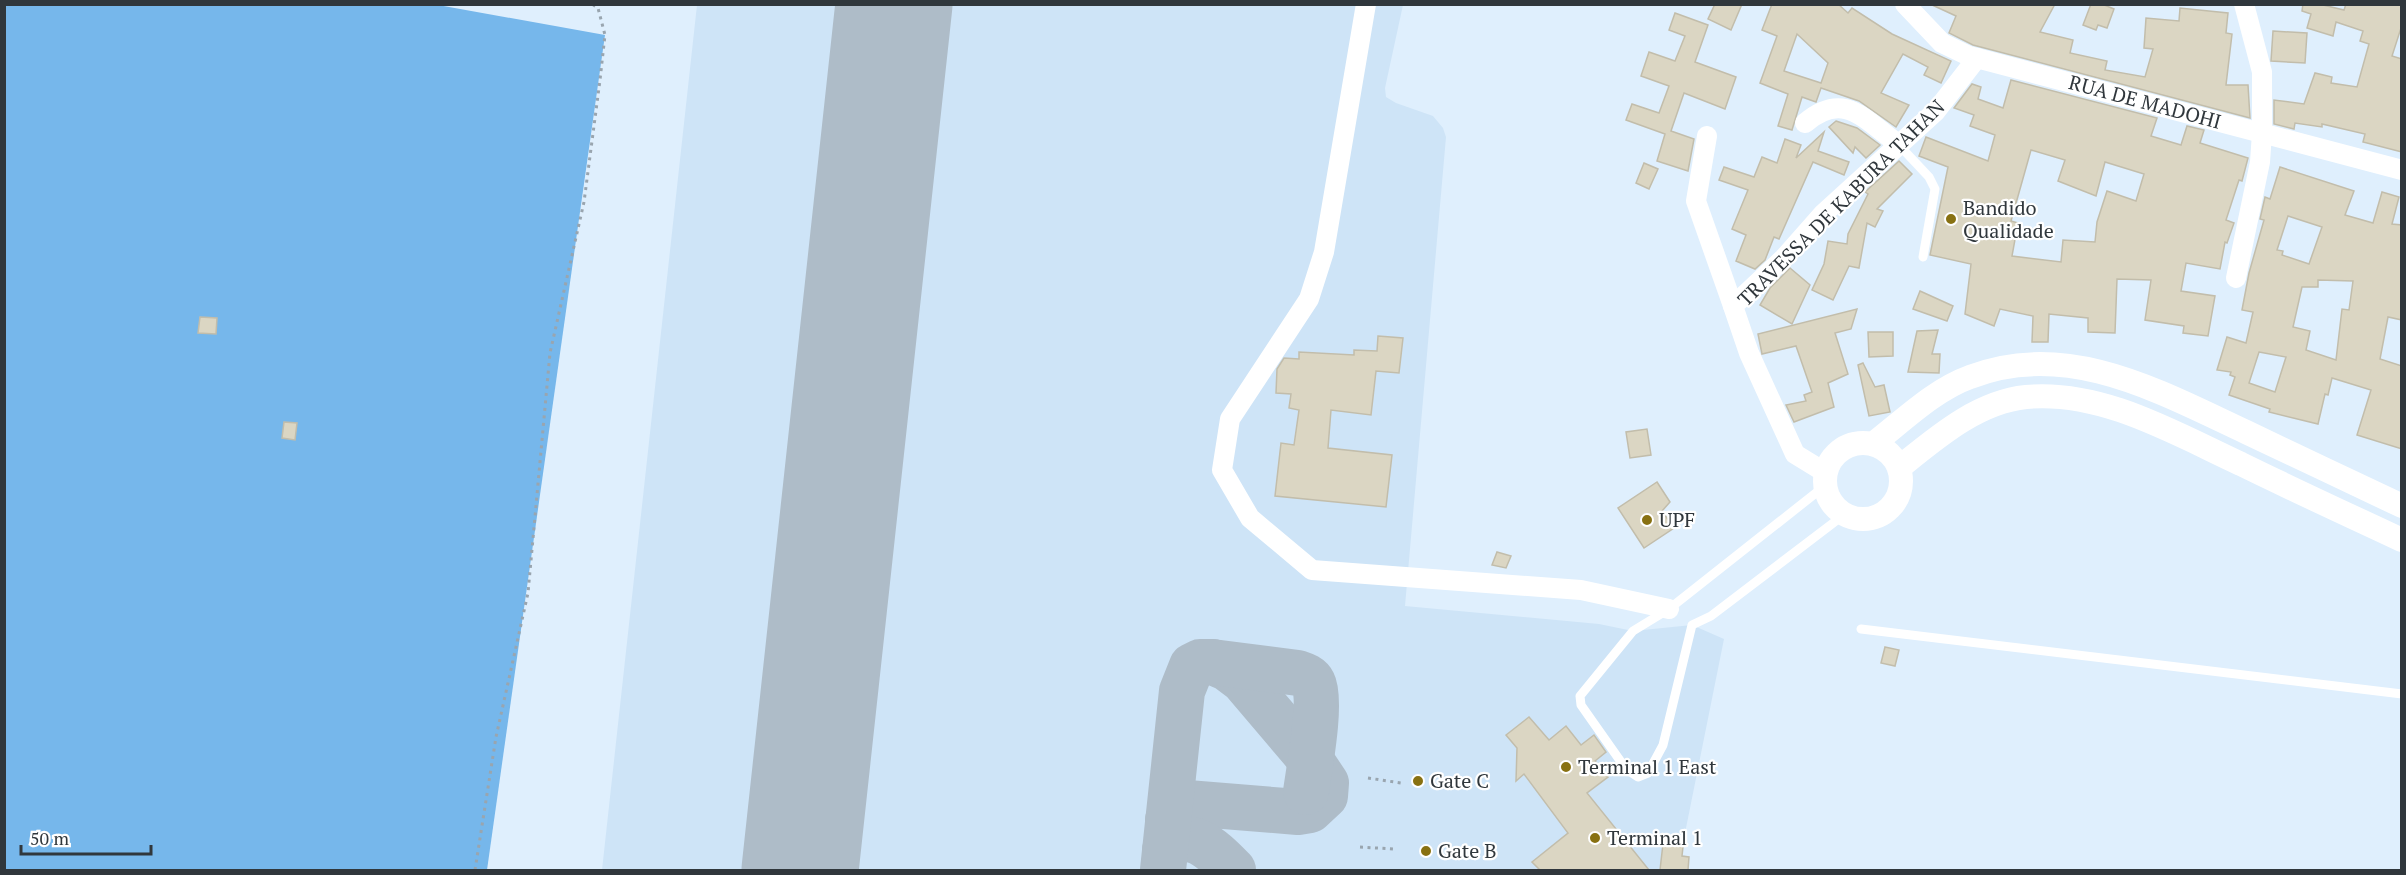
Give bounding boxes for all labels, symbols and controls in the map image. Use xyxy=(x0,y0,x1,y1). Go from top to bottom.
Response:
street label: RUA DE MADOHI xyxy=(2066,68,2224,135)
street label: TRAVESSA DE KABURA TAHAN xyxy=(1731,93,1950,312)
place label: Bandido Qualidade xyxy=(1963,194,2054,244)
marker: Bandido Qualidade xyxy=(1944,212,1958,226)
place label: UPF xyxy=(1659,506,1695,533)
marker: UPF xyxy=(1640,513,1654,527)
place label: Terminal 1 East xyxy=(1578,753,1717,780)
marker: Terminal 1 East xyxy=(1559,760,1573,774)
place label: Gate C xyxy=(1430,767,1489,794)
marker: Gate C xyxy=(1411,774,1425,788)
scale bar xyxy=(21,818,152,856)
place label: Terminal 1 xyxy=(1607,824,1703,851)
text: 50 m xyxy=(30,826,70,850)
marker: Terminal 1 xyxy=(1588,831,1602,845)
place label: Gate B xyxy=(1438,837,1497,864)
marker: Gate B xyxy=(1419,844,1433,858)

